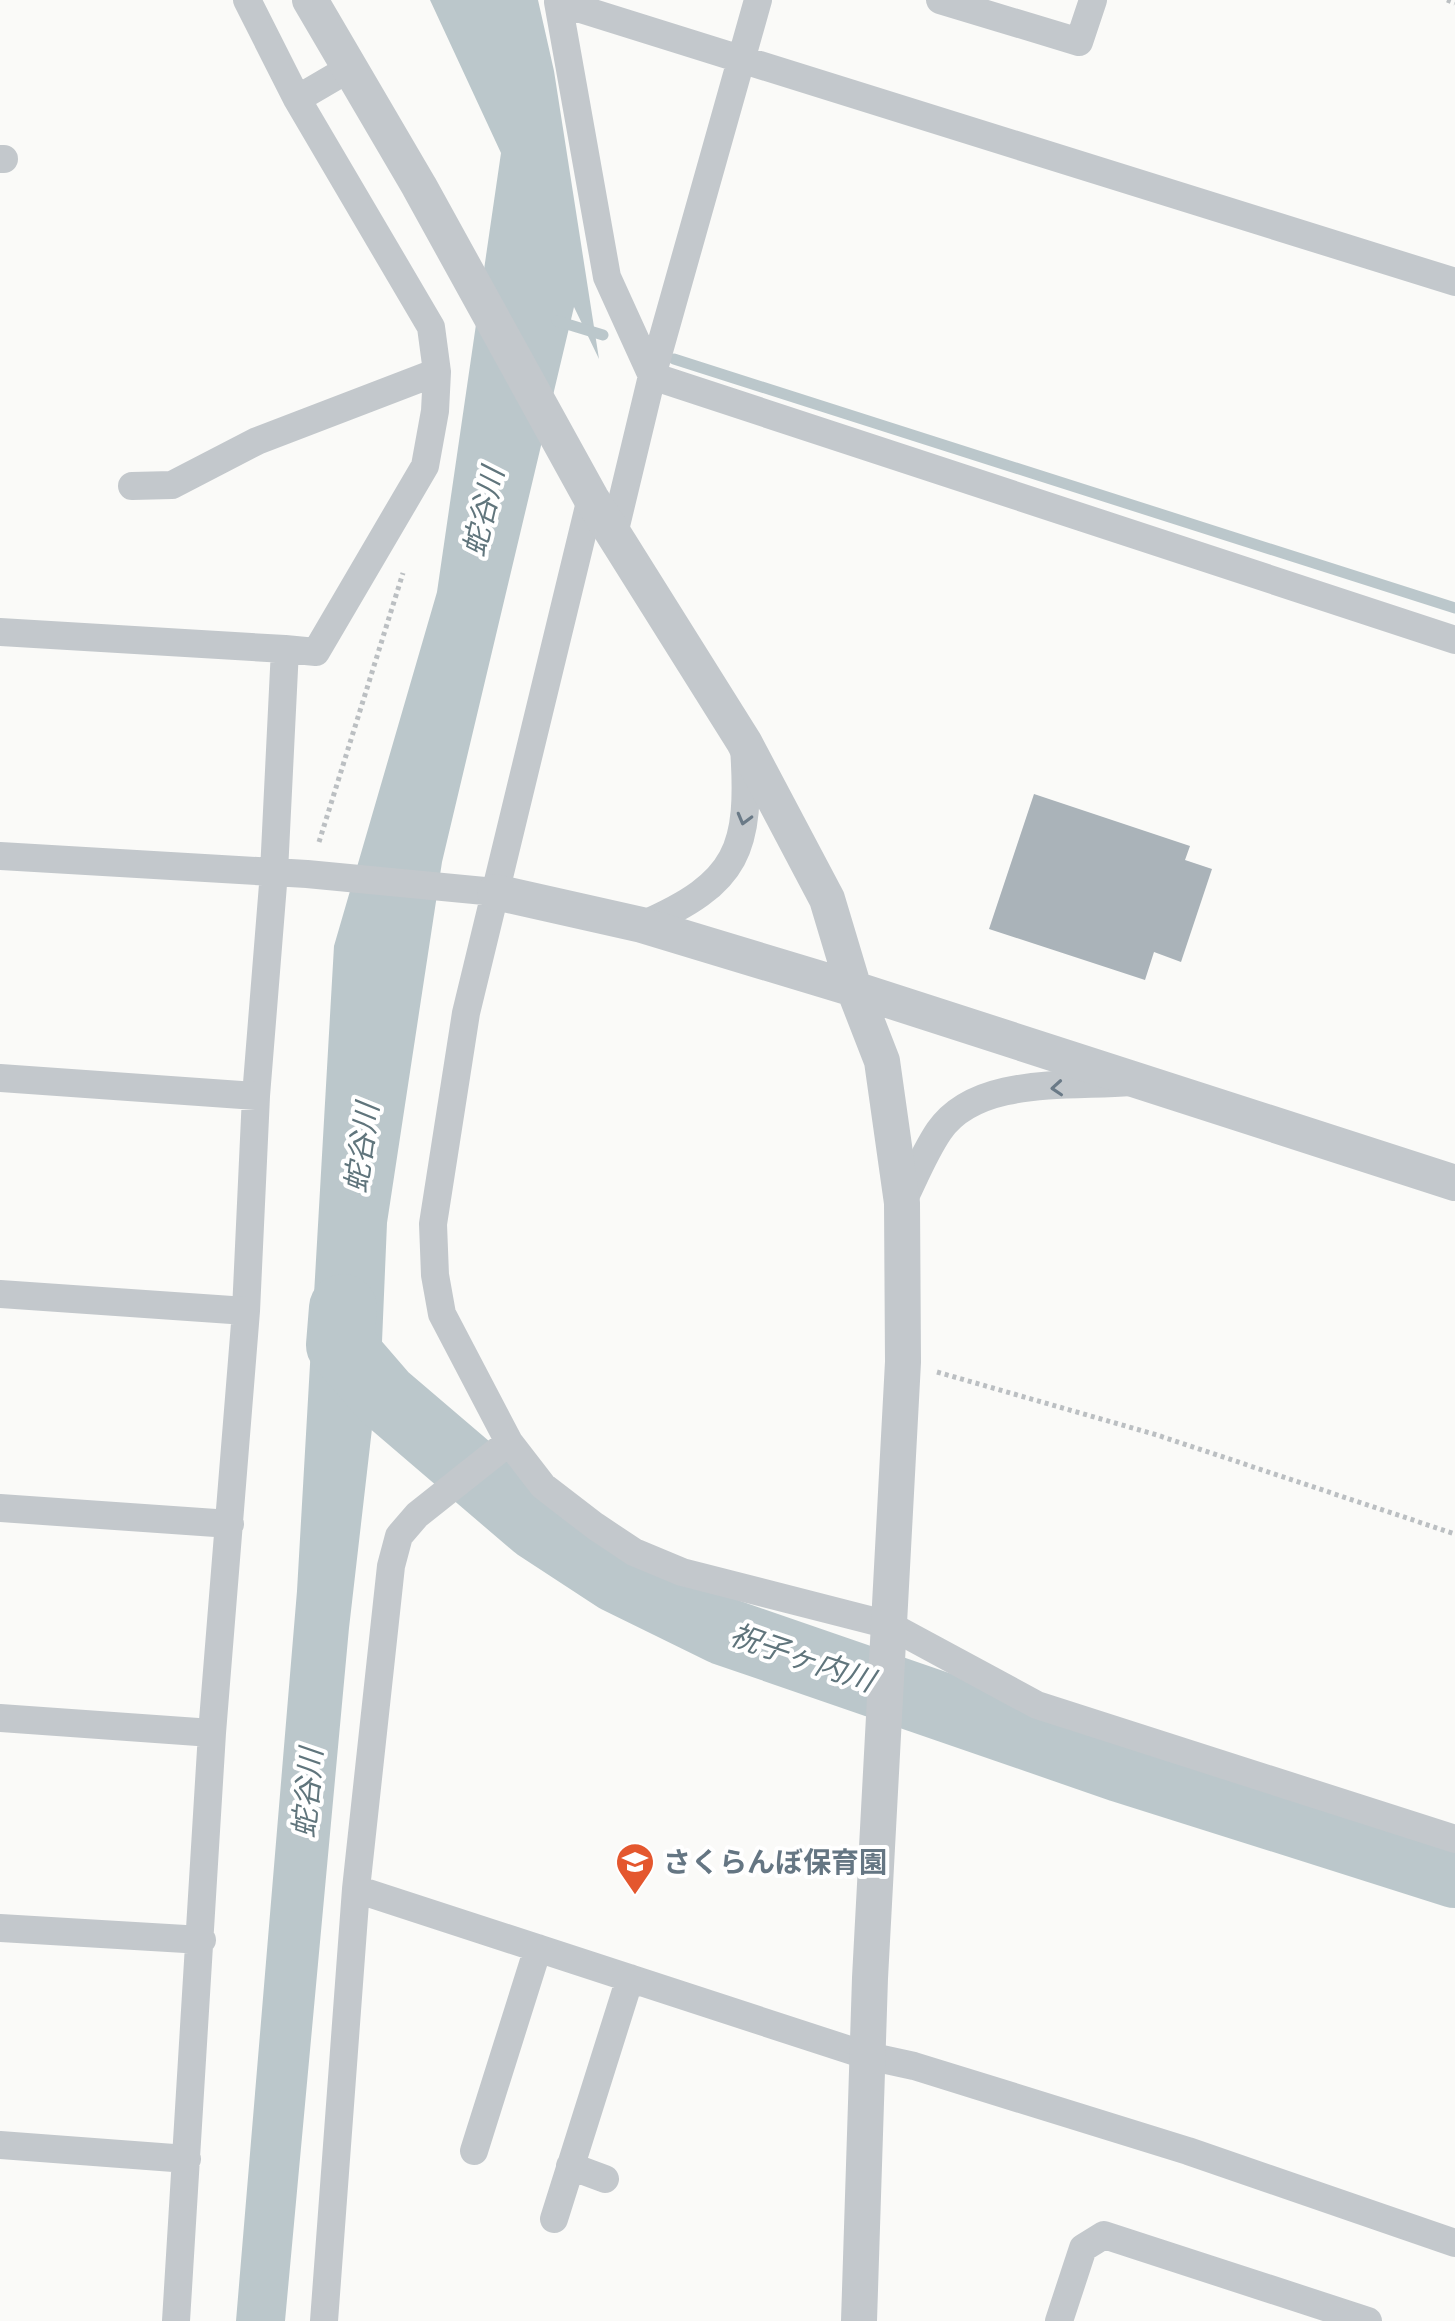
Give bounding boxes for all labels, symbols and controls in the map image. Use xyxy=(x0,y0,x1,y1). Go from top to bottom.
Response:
water label: 蛇谷川 xyxy=(455,461,511,560)
one-way arrow xyxy=(736,812,753,826)
one-way arrow xyxy=(1050,1079,1063,1096)
water label: 蛇谷川 xyxy=(337,1098,386,1195)
water label: 祝子ヶ内川 xyxy=(726,1616,882,1699)
water label: 蛇谷川 xyxy=(285,1744,329,1839)
school or university icon: さくらんぼ保育園 xyxy=(614,1841,656,1896)
place label: さくらんぼ保育園 xyxy=(663,1845,887,1879)

